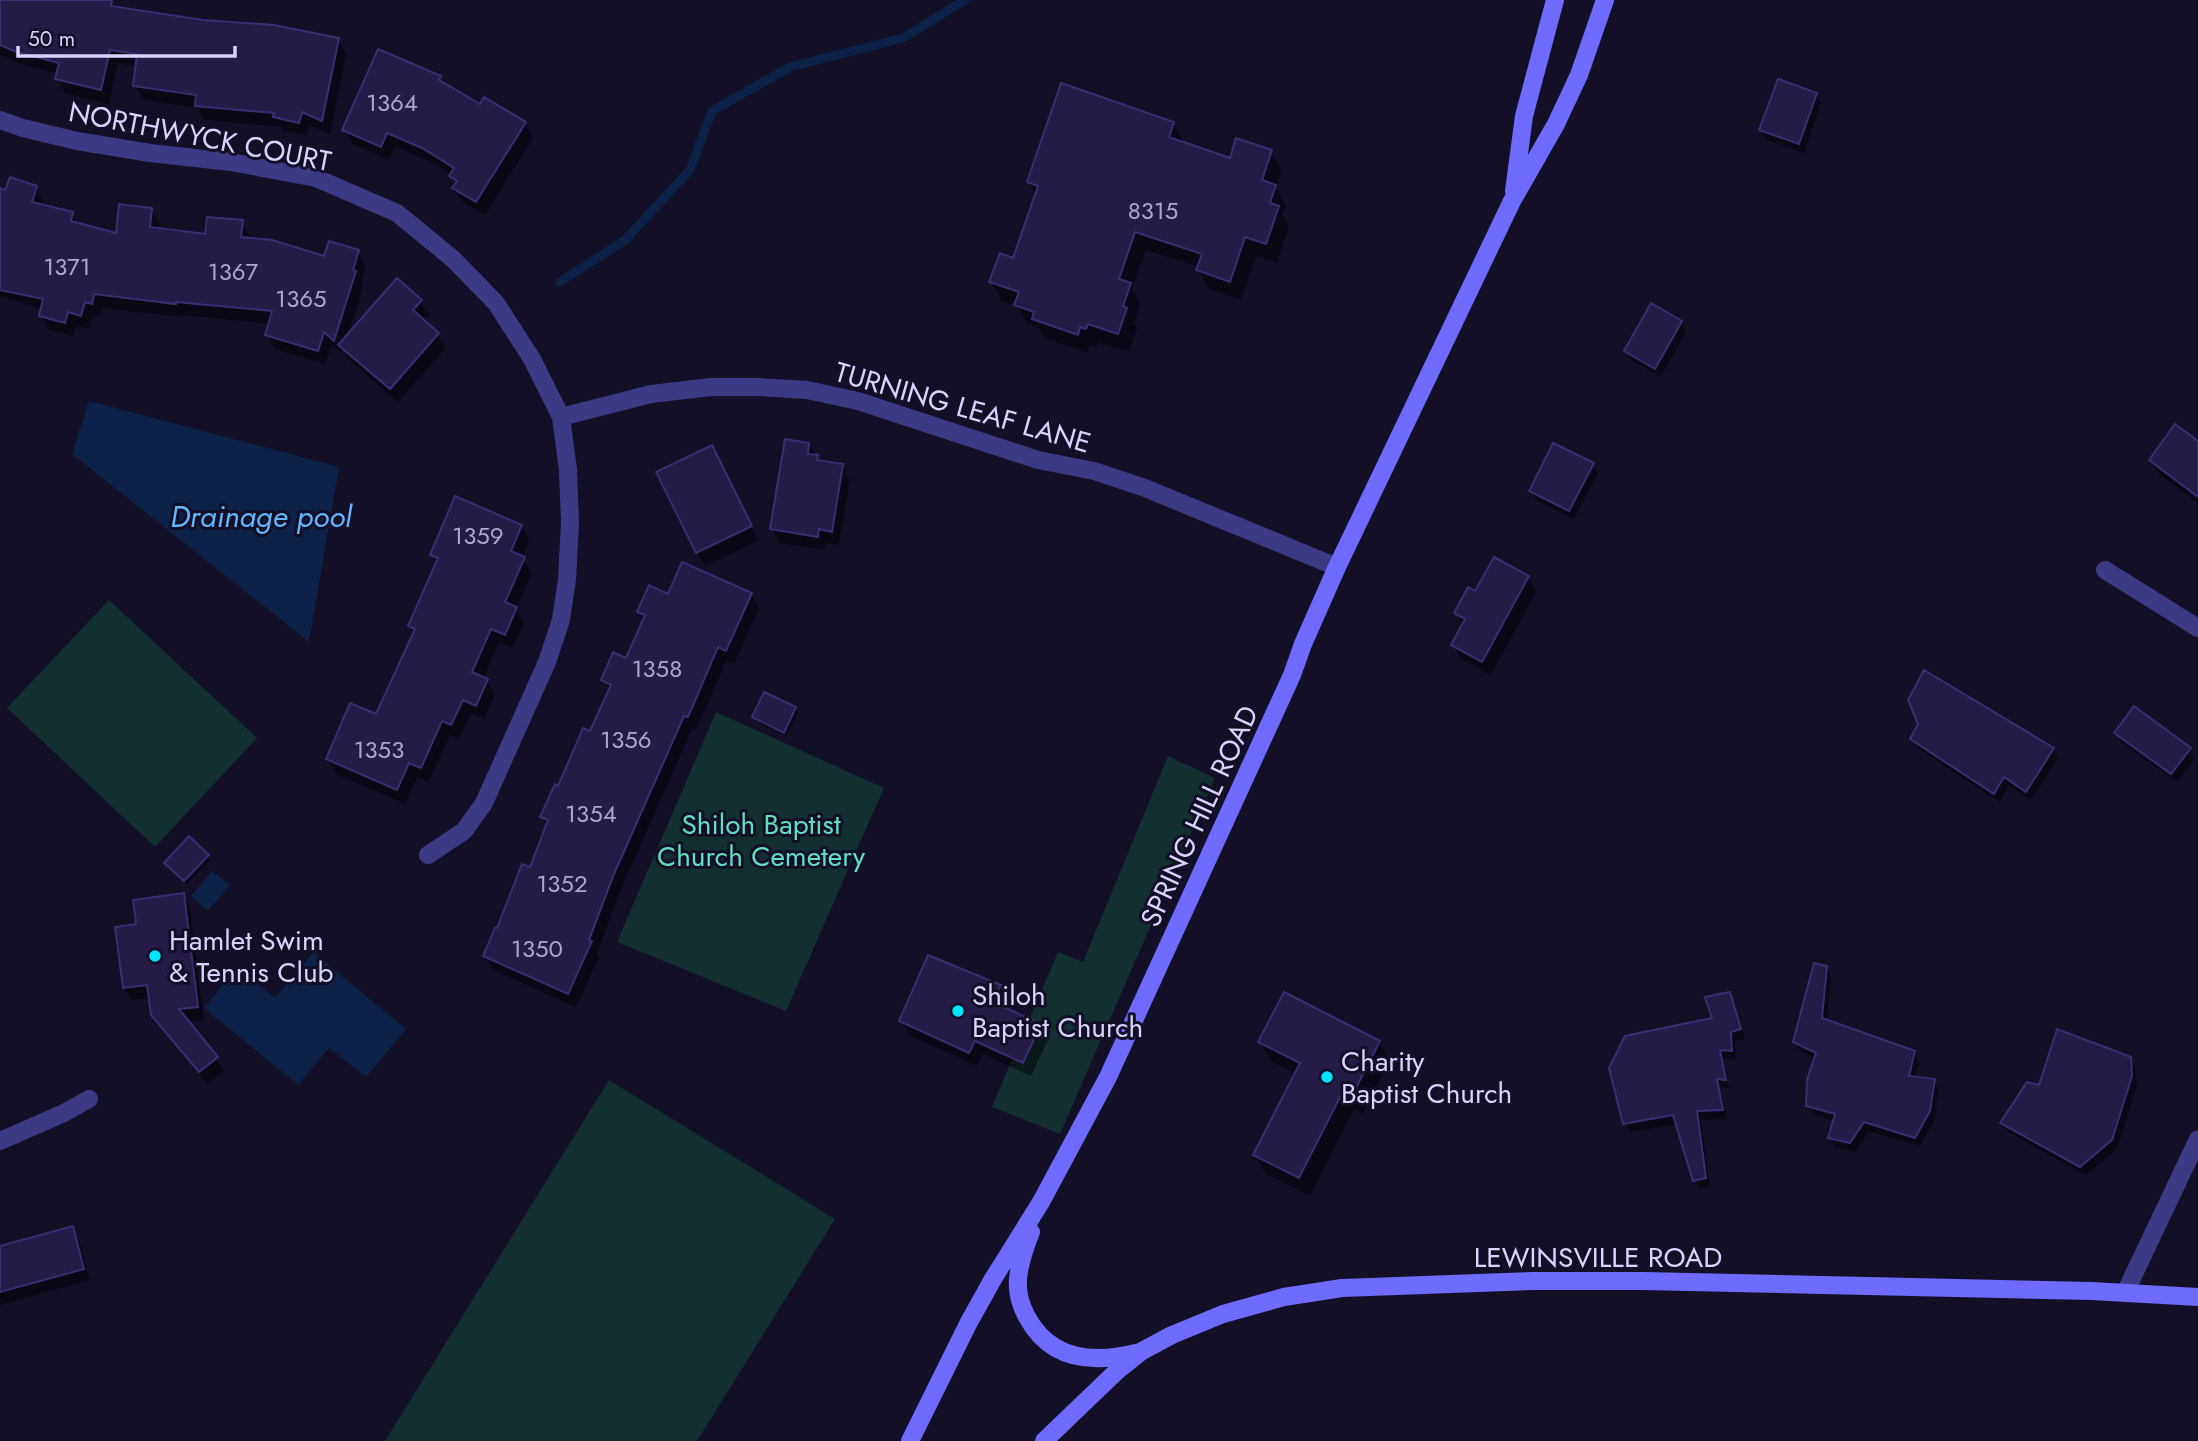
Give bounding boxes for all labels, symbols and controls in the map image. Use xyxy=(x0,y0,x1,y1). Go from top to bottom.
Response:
scale bar xyxy=(18,14,234,58)
text: 50 m xyxy=(28,24,75,54)
house number: 1364 xyxy=(366,85,418,120)
street label: NORTHWYCK COURT xyxy=(65,91,335,182)
house number: 8315 xyxy=(1128,193,1178,228)
house number: 1371 xyxy=(44,249,90,284)
house number: 1367 xyxy=(208,254,259,289)
house number: 1365 xyxy=(275,281,327,316)
street label: TURNING LEAF LANE xyxy=(830,351,1096,464)
water label: Drainage pool xyxy=(170,495,353,538)
house number: 1359 xyxy=(452,518,504,553)
house number: 1358 xyxy=(632,651,682,686)
street label: SPRING HILL ROAD xyxy=(1130,699,1269,934)
house number: 1356 xyxy=(600,722,652,757)
house number: 1353 xyxy=(354,732,404,767)
house number: 1354 xyxy=(565,796,617,831)
park label: Shiloh Baptist Church Cemetery xyxy=(657,804,866,877)
house number: 1352 xyxy=(536,866,588,901)
place label: Hamlet Swim & Tennis Club xyxy=(169,920,334,993)
house number: 1350 xyxy=(511,931,563,966)
marker: Hamlet Swim & Tennis Club xyxy=(147,948,163,964)
place label: Shiloh Baptist Church xyxy=(972,975,1143,1048)
marker: Shiloh Baptist Church xyxy=(950,1003,966,1019)
place label: Charity Baptist Church xyxy=(1341,1041,1512,1114)
marker: Charity Baptist Church xyxy=(1319,1069,1335,1085)
street label: LEWINSVILLE ROAD xyxy=(1474,1237,1722,1278)

